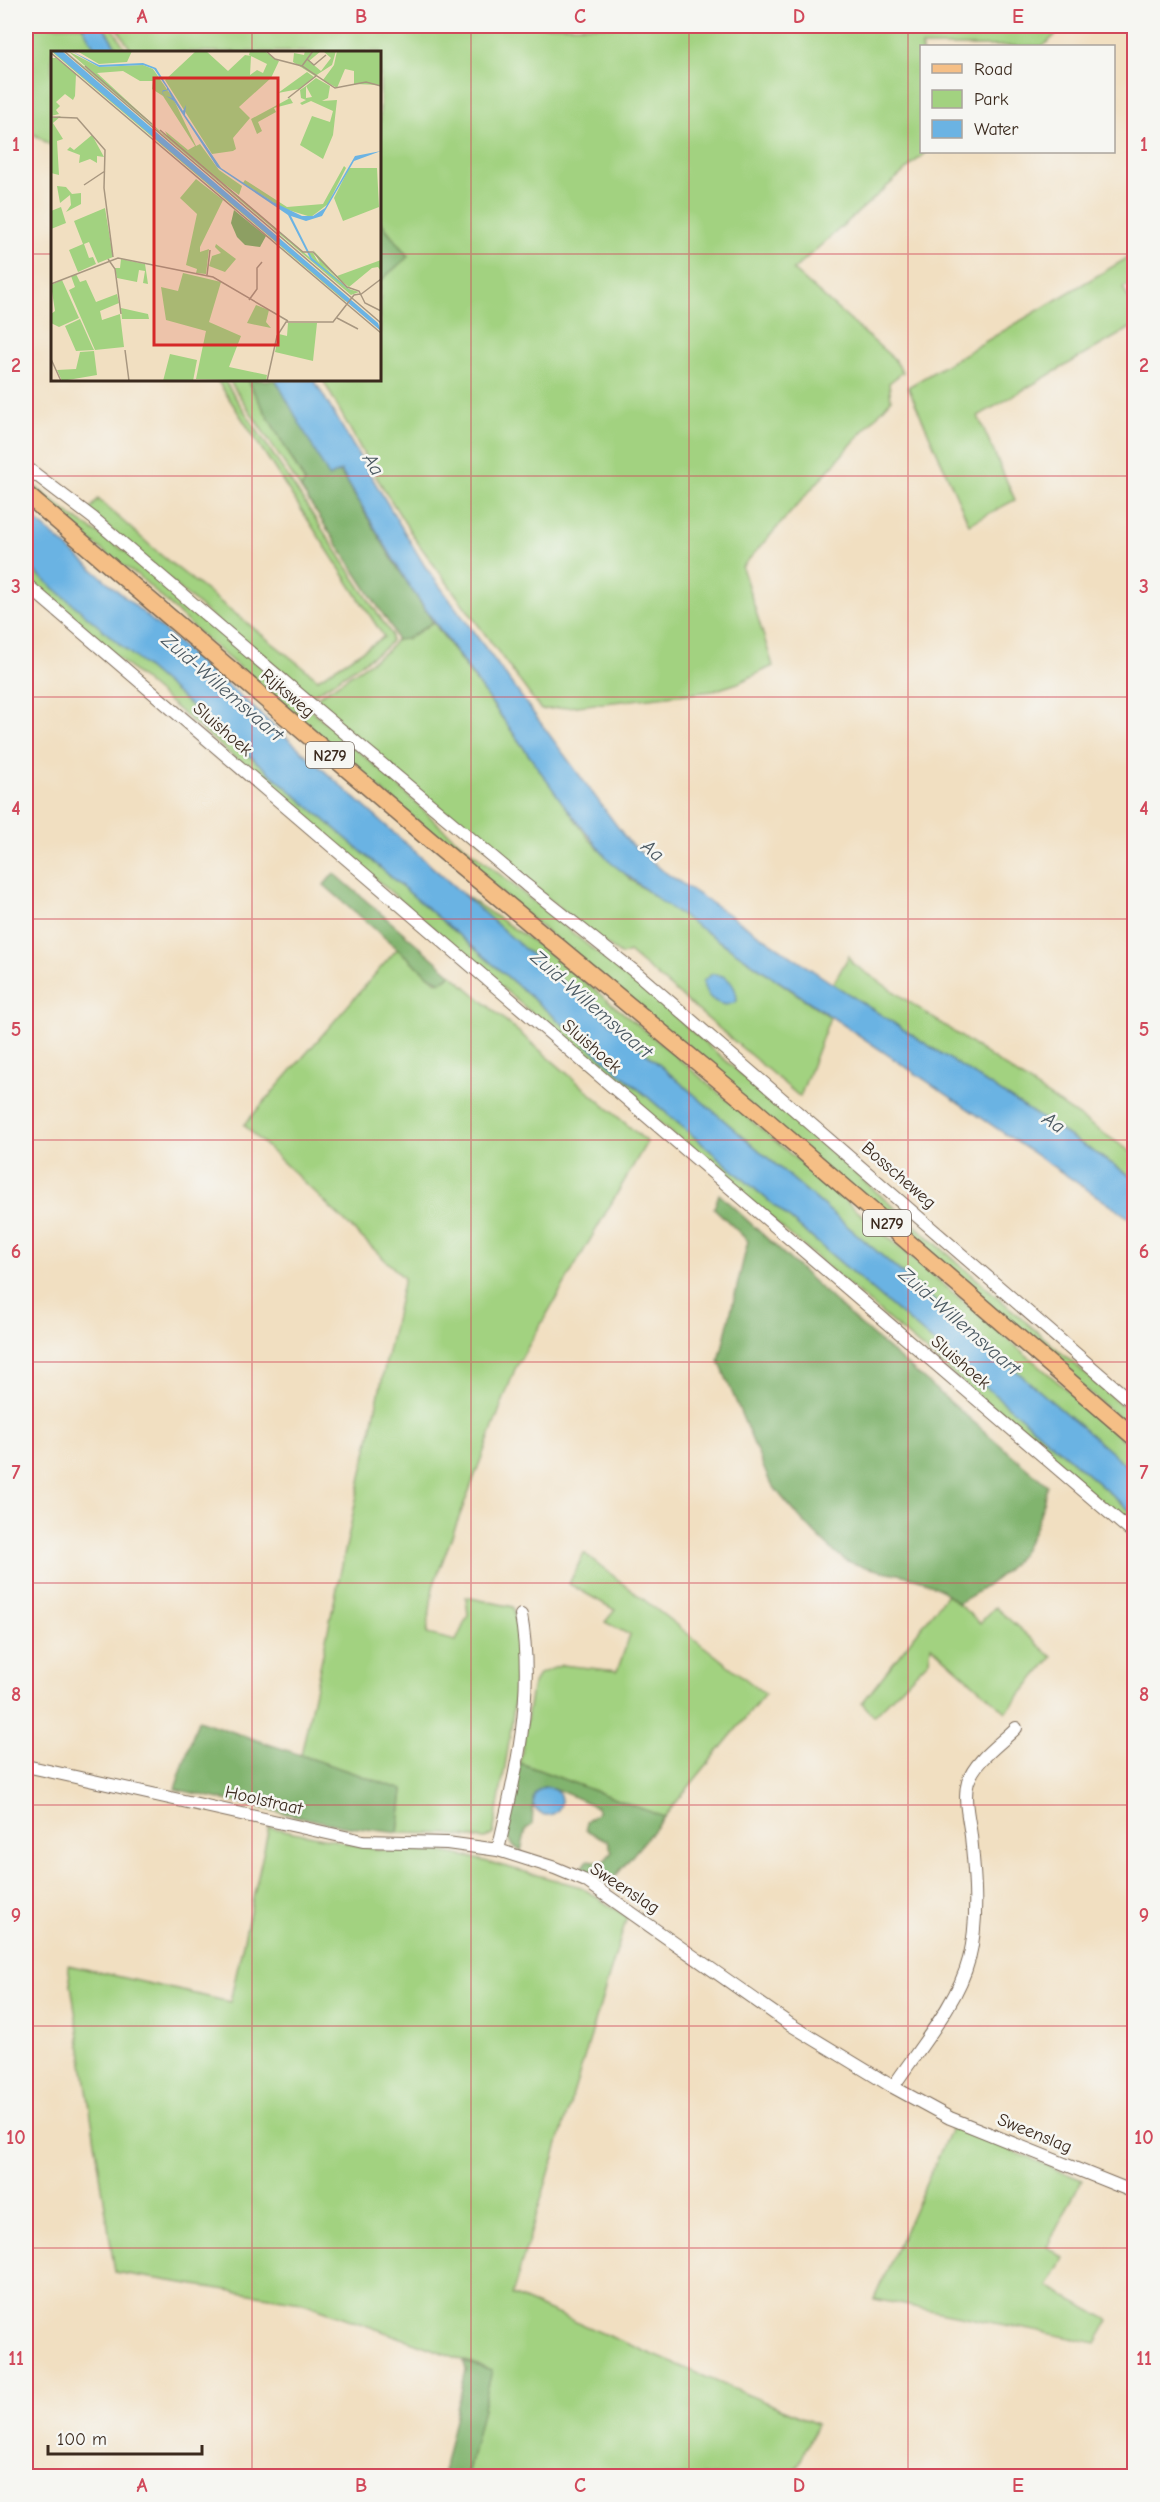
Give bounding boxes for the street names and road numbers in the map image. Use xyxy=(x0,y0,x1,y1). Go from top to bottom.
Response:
street label: Rijksweg xyxy=(257,664,319,722)
street label: Sluishoek xyxy=(189,698,257,761)
road number: N279 xyxy=(306,742,354,768)
street label: Sluishoek xyxy=(558,1015,626,1078)
street label: Bosscheweg xyxy=(857,1137,940,1213)
road number: N279 xyxy=(863,1210,911,1236)
street label: Sluishoek xyxy=(927,1331,995,1394)
street label: Hoolstraat xyxy=(223,1781,306,1820)
street label: Sweenslag xyxy=(586,1858,663,1919)
street label: Sweenslag xyxy=(994,2109,1075,2158)

